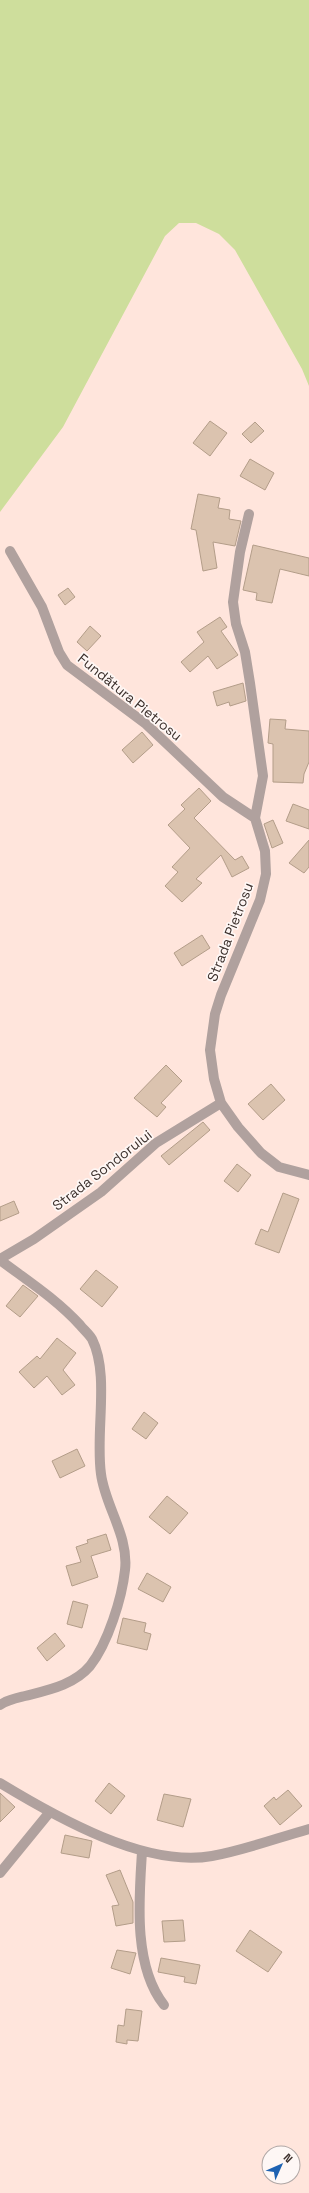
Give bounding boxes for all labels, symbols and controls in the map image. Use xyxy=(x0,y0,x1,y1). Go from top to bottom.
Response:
street label: Fundătura Pietrosu xyxy=(74,649,186,745)
street label: Strada Pietrosu xyxy=(203,880,257,984)
street label: Strada Sondorului xyxy=(49,1126,155,1214)
north arrow xyxy=(261,2145,301,2185)
text: N xyxy=(281,2150,296,2165)

